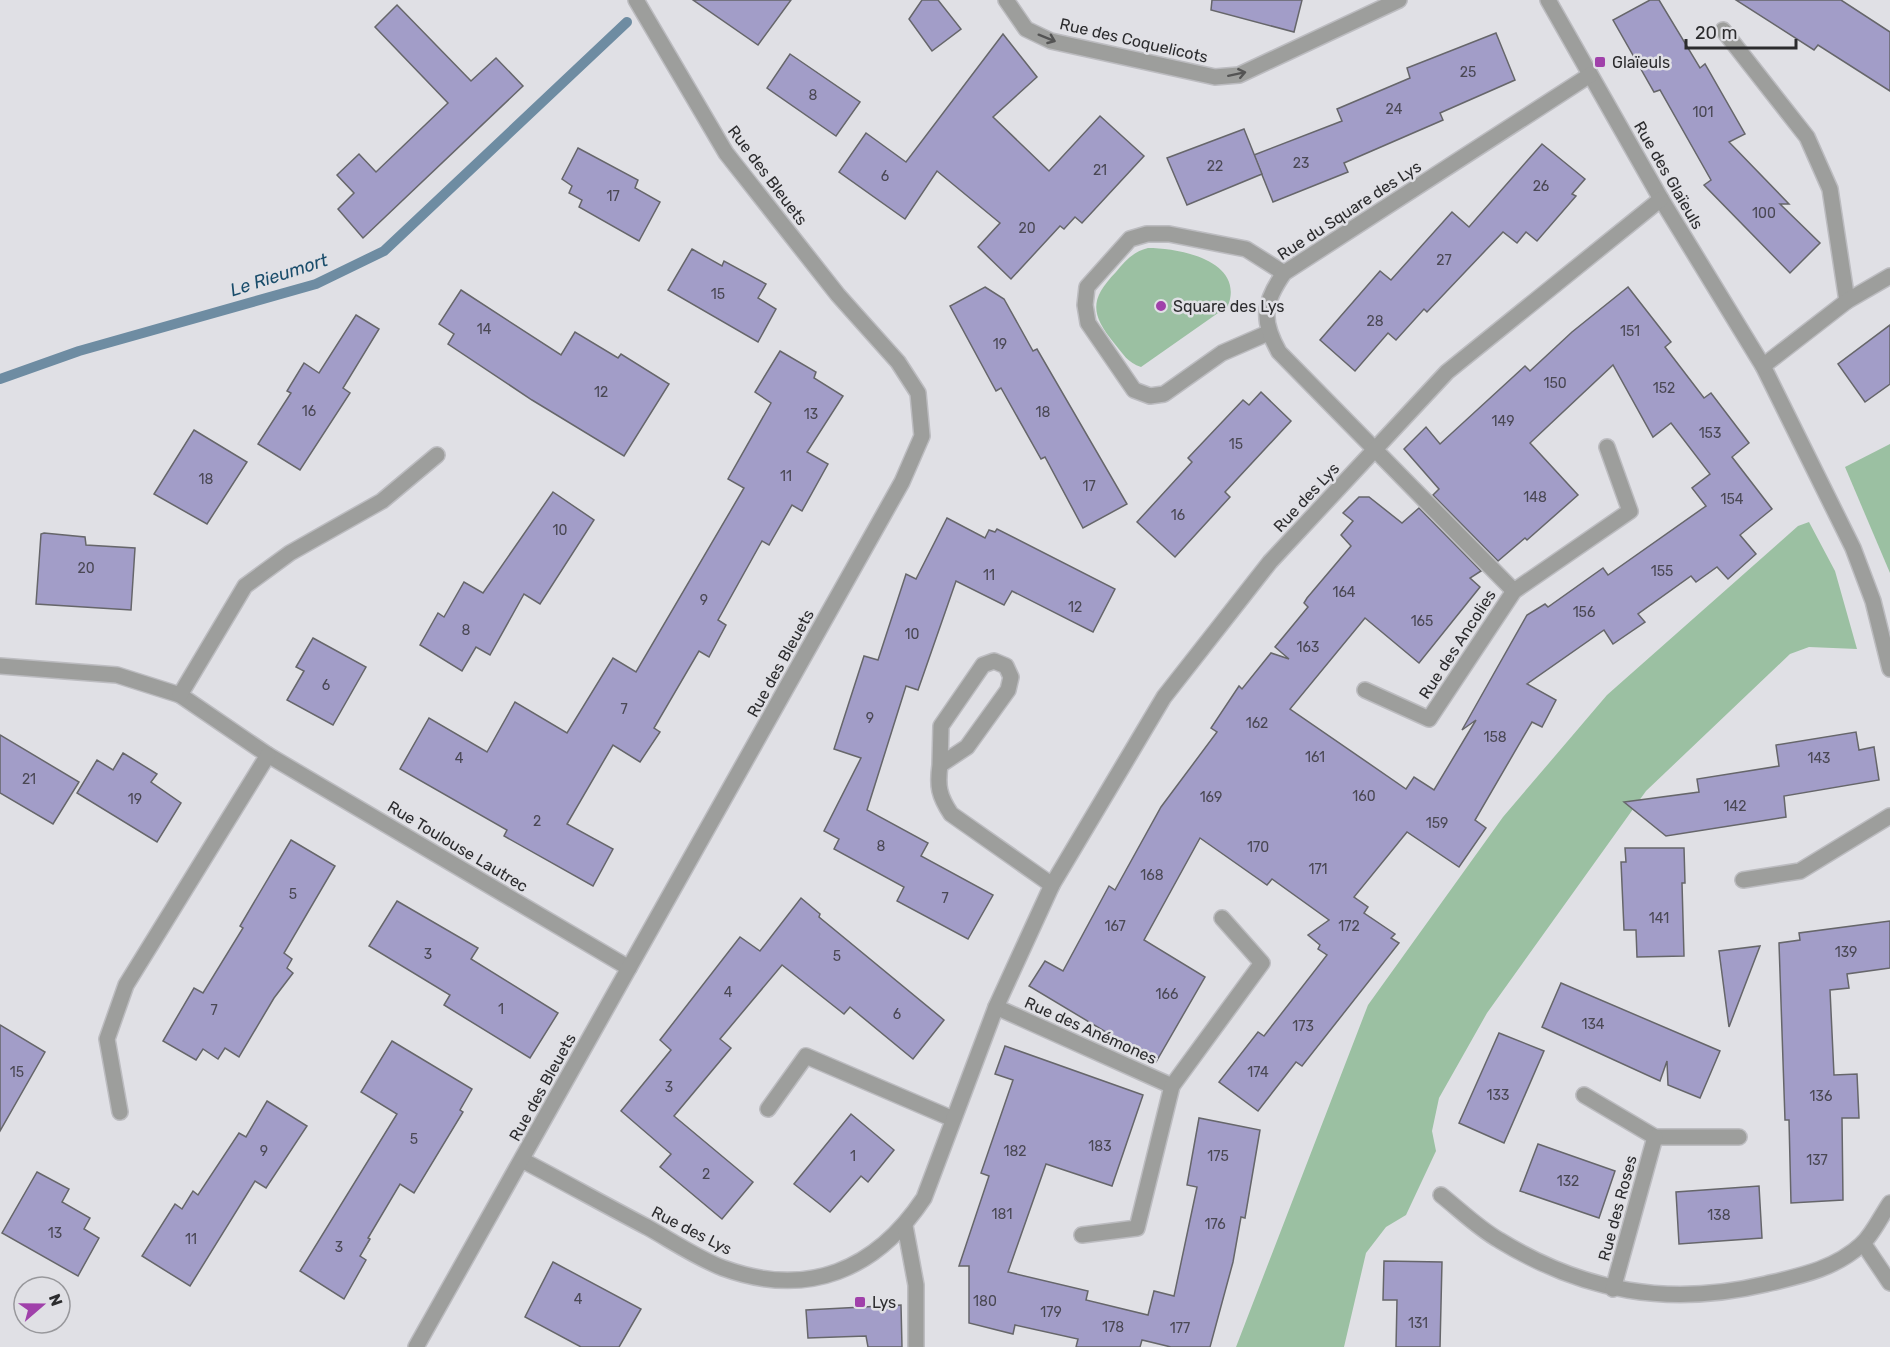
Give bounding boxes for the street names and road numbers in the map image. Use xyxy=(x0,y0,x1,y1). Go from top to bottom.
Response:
street label: Rue des Coquelicots xyxy=(1058,14,1210,67)
street label: Rue des Glaïeuls xyxy=(1630,118,1707,233)
street label: Rue des Bleuets xyxy=(724,122,811,229)
street label: Rue du Square des Lys xyxy=(1274,157,1425,264)
street label: Rue des Lys xyxy=(1269,459,1343,536)
street label: Rue des Ancolies xyxy=(1415,586,1500,702)
street label: Rue des Bleuets xyxy=(743,606,818,720)
street label: Rue Toulouse Lautrec xyxy=(384,797,531,896)
street label: Rue des Anémones xyxy=(1022,993,1160,1068)
street label: Rue des Bleuets xyxy=(505,1030,580,1144)
street label: Rue des Roses xyxy=(1594,1153,1641,1263)
street label: Rue des Lys xyxy=(648,1202,735,1259)

